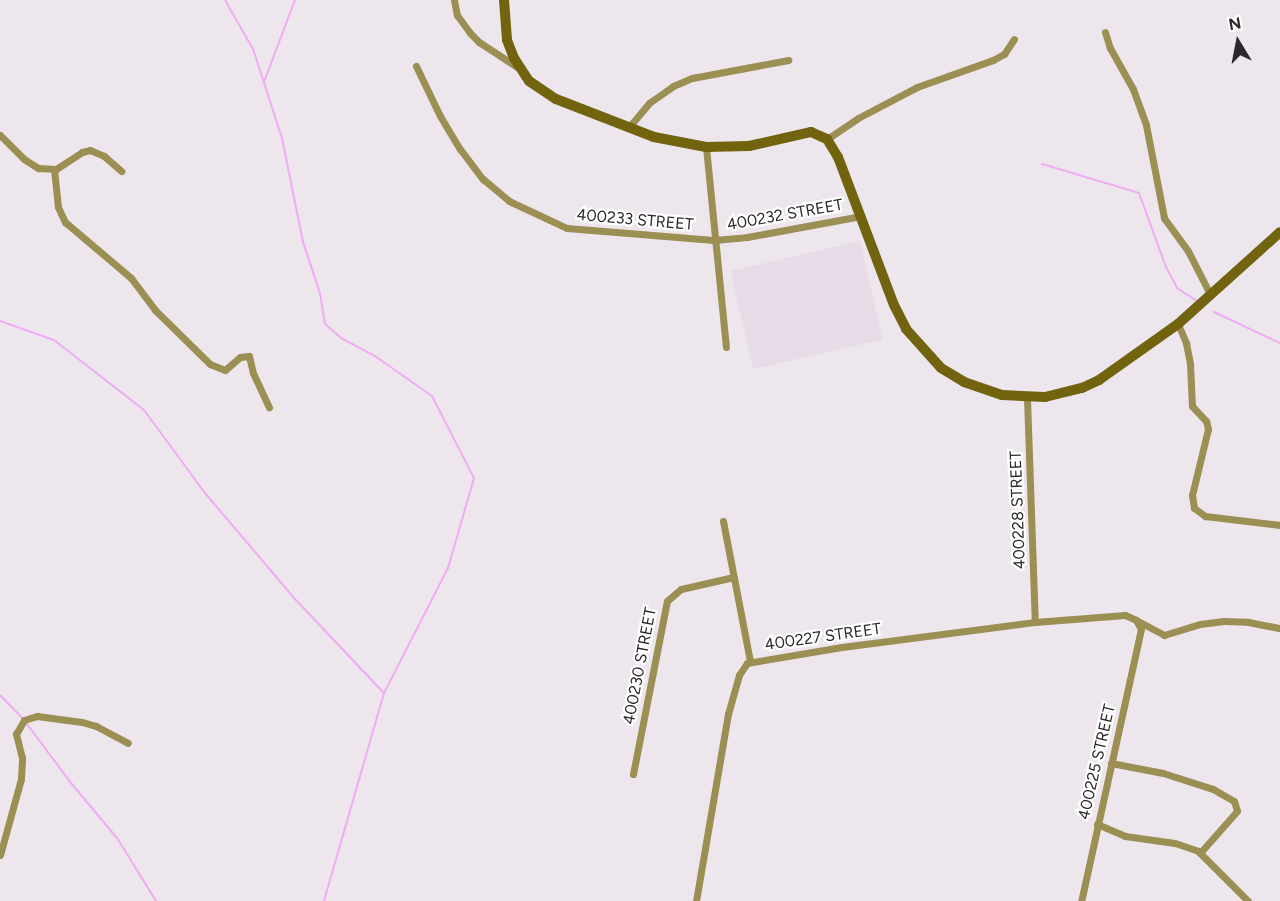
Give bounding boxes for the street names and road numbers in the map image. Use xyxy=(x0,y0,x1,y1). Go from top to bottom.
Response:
street label: 400232 STREET xyxy=(726,195,844,235)
street label: 400233 STREET xyxy=(576,205,694,235)
street label: 400228 STREET xyxy=(1006,450,1030,570)
street label: 400230 STREET xyxy=(619,606,661,726)
street label: 400227 STREET xyxy=(764,619,882,655)
street label: 400225 STREET xyxy=(1074,702,1120,822)

